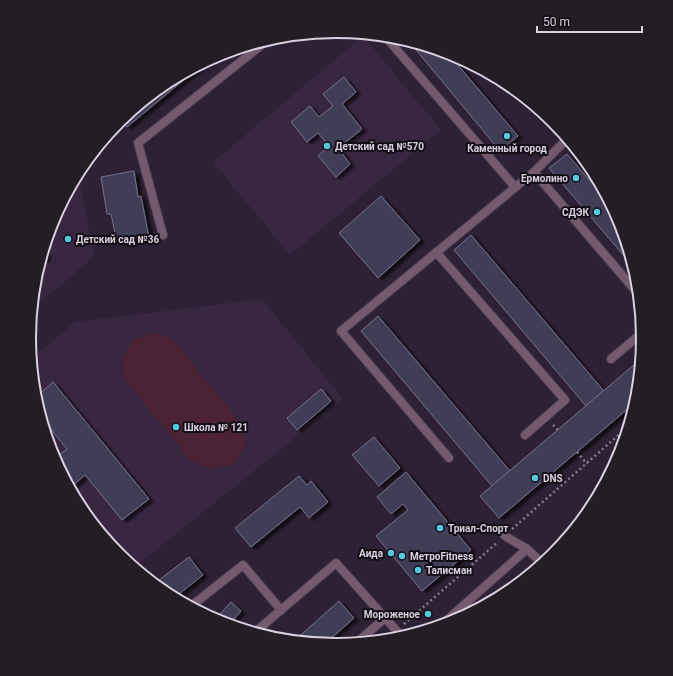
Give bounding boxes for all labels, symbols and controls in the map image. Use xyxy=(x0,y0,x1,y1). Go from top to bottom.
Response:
scale bar xyxy=(537,8,642,34)
text: 50 m xyxy=(543,15,570,29)
marker: Каменный город xyxy=(502,131,512,141)
marker: Детский сад №570 xyxy=(322,141,332,151)
place label: Детский сад №570 xyxy=(335,141,424,152)
place label: Каменный город xyxy=(467,143,547,154)
place label: Ермолино xyxy=(521,173,568,184)
marker: Ермолино xyxy=(571,173,581,183)
place label: СДЭК xyxy=(562,207,590,218)
marker: СДЭК xyxy=(592,207,602,217)
marker: Детский сад №36 xyxy=(63,234,73,244)
place label: Детский сад №36 xyxy=(76,234,159,245)
marker: Школа № 121 xyxy=(171,422,181,432)
place label: Школа № 121 xyxy=(184,422,248,433)
marker: DNS xyxy=(530,473,540,483)
place label: DNS xyxy=(543,473,563,484)
marker: Триал-Спорт xyxy=(435,523,445,533)
place label: Триал-Спорт xyxy=(448,523,508,534)
place label: Аида xyxy=(359,548,384,559)
marker: Аида xyxy=(386,548,396,558)
marker: МетроFitness xyxy=(397,551,407,561)
place label: МетроFitness xyxy=(410,551,473,562)
marker: Талисман xyxy=(413,565,423,575)
place label: Талисман xyxy=(426,565,472,576)
place label: Мороженое xyxy=(364,609,421,620)
marker: Мороженое xyxy=(423,609,433,619)

